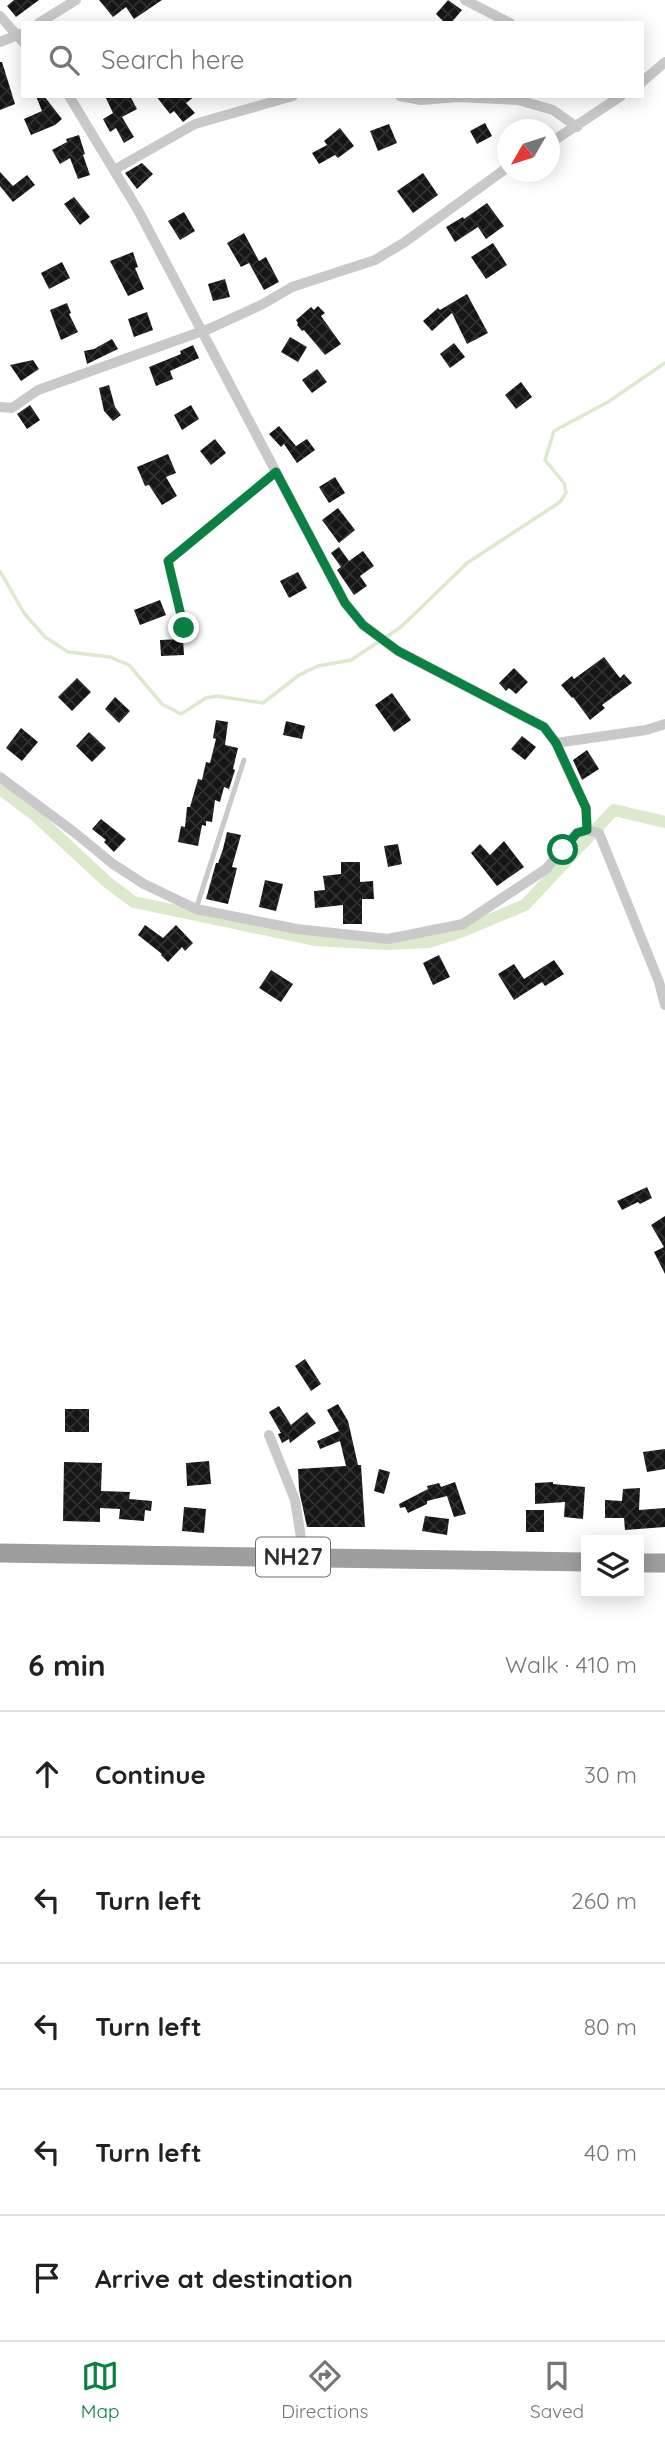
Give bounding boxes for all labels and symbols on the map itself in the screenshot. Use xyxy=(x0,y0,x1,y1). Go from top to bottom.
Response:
north arrow xyxy=(497,119,560,182)
route end xyxy=(168,612,199,643)
route start xyxy=(547,834,578,865)
road number: NH27 xyxy=(256,1538,330,1576)

